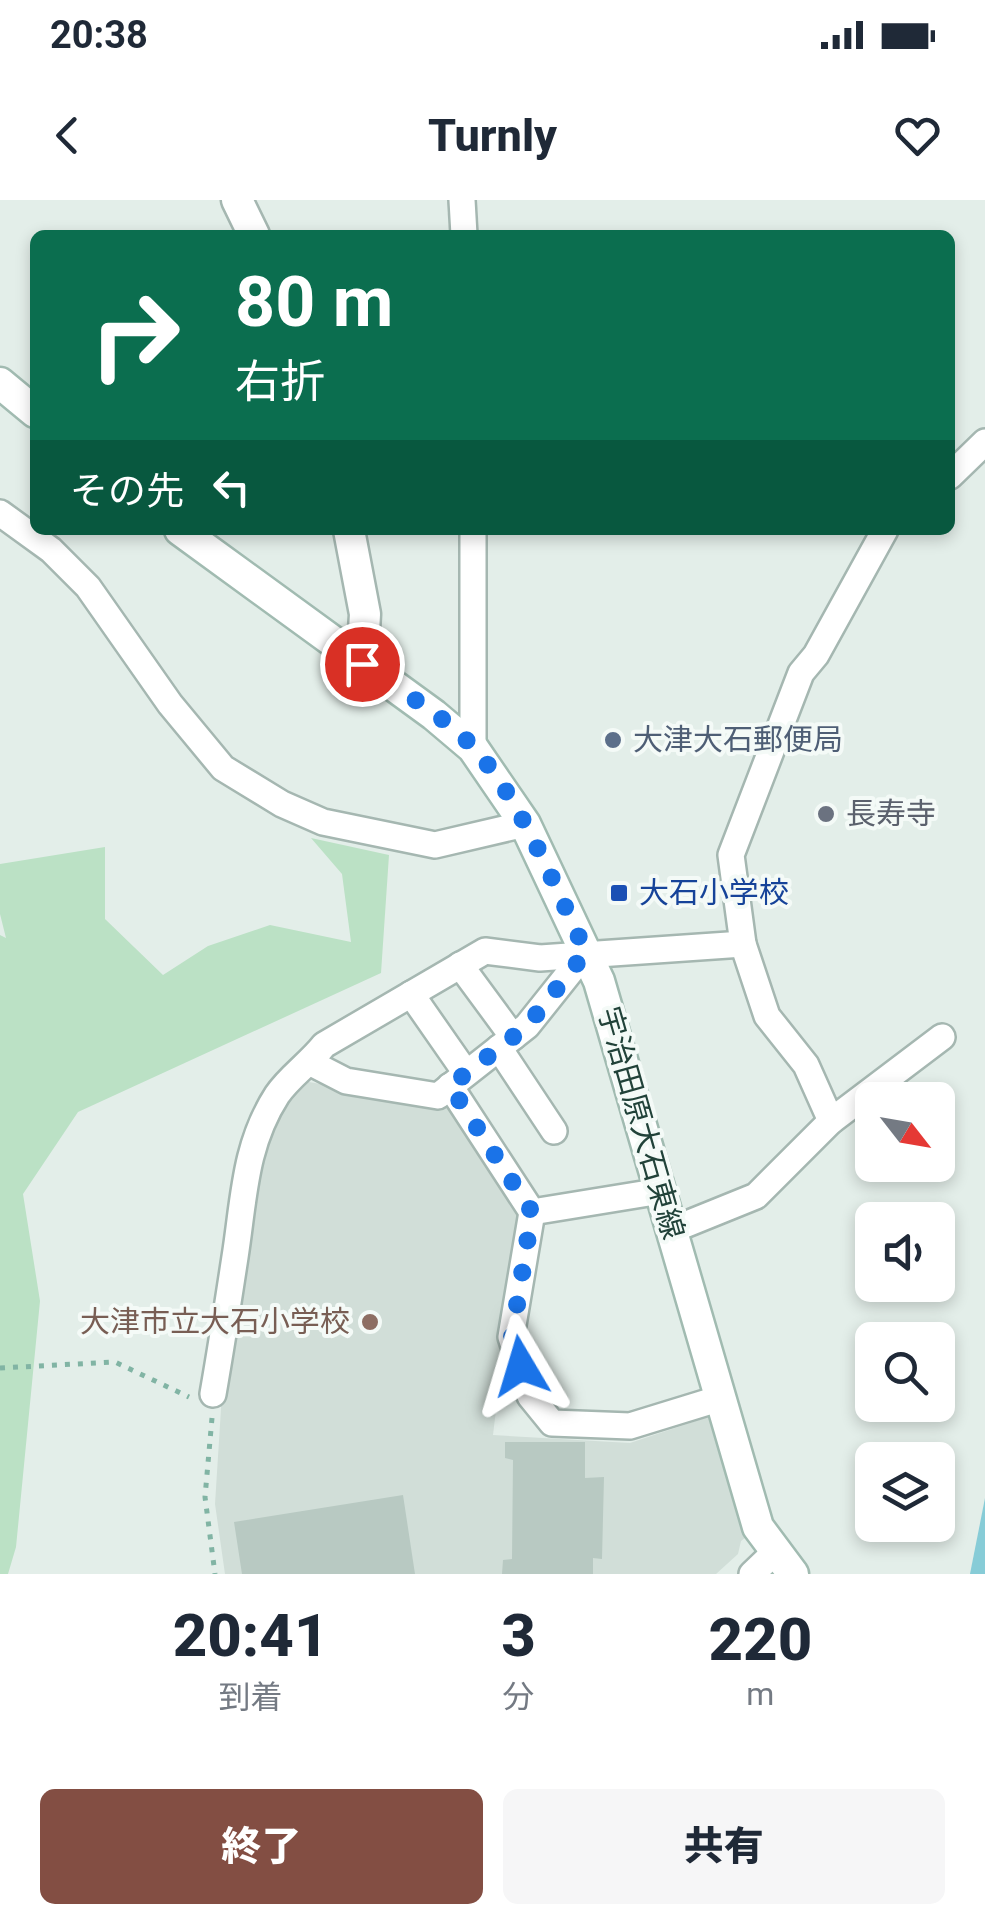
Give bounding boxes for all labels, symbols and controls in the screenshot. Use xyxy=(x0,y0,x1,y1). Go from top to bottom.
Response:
text: 20:38 xyxy=(50,13,148,57)
icon: back xyxy=(40,108,95,163)
icon: heart xyxy=(890,108,945,163)
text: Turnly xyxy=(428,109,557,162)
text: 80 m xyxy=(235,261,393,343)
icon: right xyxy=(70,270,200,400)
text: 右折 xyxy=(235,355,325,408)
icon: left xyxy=(204,460,259,515)
text: その先 xyxy=(70,469,184,513)
pin xyxy=(320,622,405,707)
icon: arrive xyxy=(335,637,390,692)
place label: 大津大石郵便局 xyxy=(633,722,843,757)
marker: 大津大石郵便局 xyxy=(602,729,624,751)
place label: 長寿寺 xyxy=(846,796,936,831)
marker: 長寿寺 xyxy=(815,803,837,825)
place label: 大石小学校 xyxy=(639,875,789,910)
marker: 大石小学校 xyxy=(608,882,630,904)
street label: 宇治田原大石東線 xyxy=(592,1003,691,1243)
north arrow xyxy=(855,1082,955,1182)
map controls xyxy=(855,1082,955,1542)
button: sound xyxy=(855,1202,955,1302)
place label: 大津市立大石小学校 xyxy=(80,1304,350,1339)
marker: 大津市立大石小学校 xyxy=(359,1311,381,1333)
position arrow xyxy=(469,1314,573,1418)
button: search xyxy=(855,1322,955,1422)
button: layers xyxy=(855,1442,955,1542)
text: 20:41 xyxy=(173,1600,329,1671)
text: 3 xyxy=(501,1600,536,1671)
text: 220 xyxy=(708,1604,812,1675)
text: m xyxy=(746,1675,774,1713)
text: 到着 xyxy=(219,1678,283,1716)
text: 分 xyxy=(503,1678,535,1716)
button: 終了 xyxy=(40,1789,483,1904)
button: 共有 xyxy=(503,1789,945,1904)

